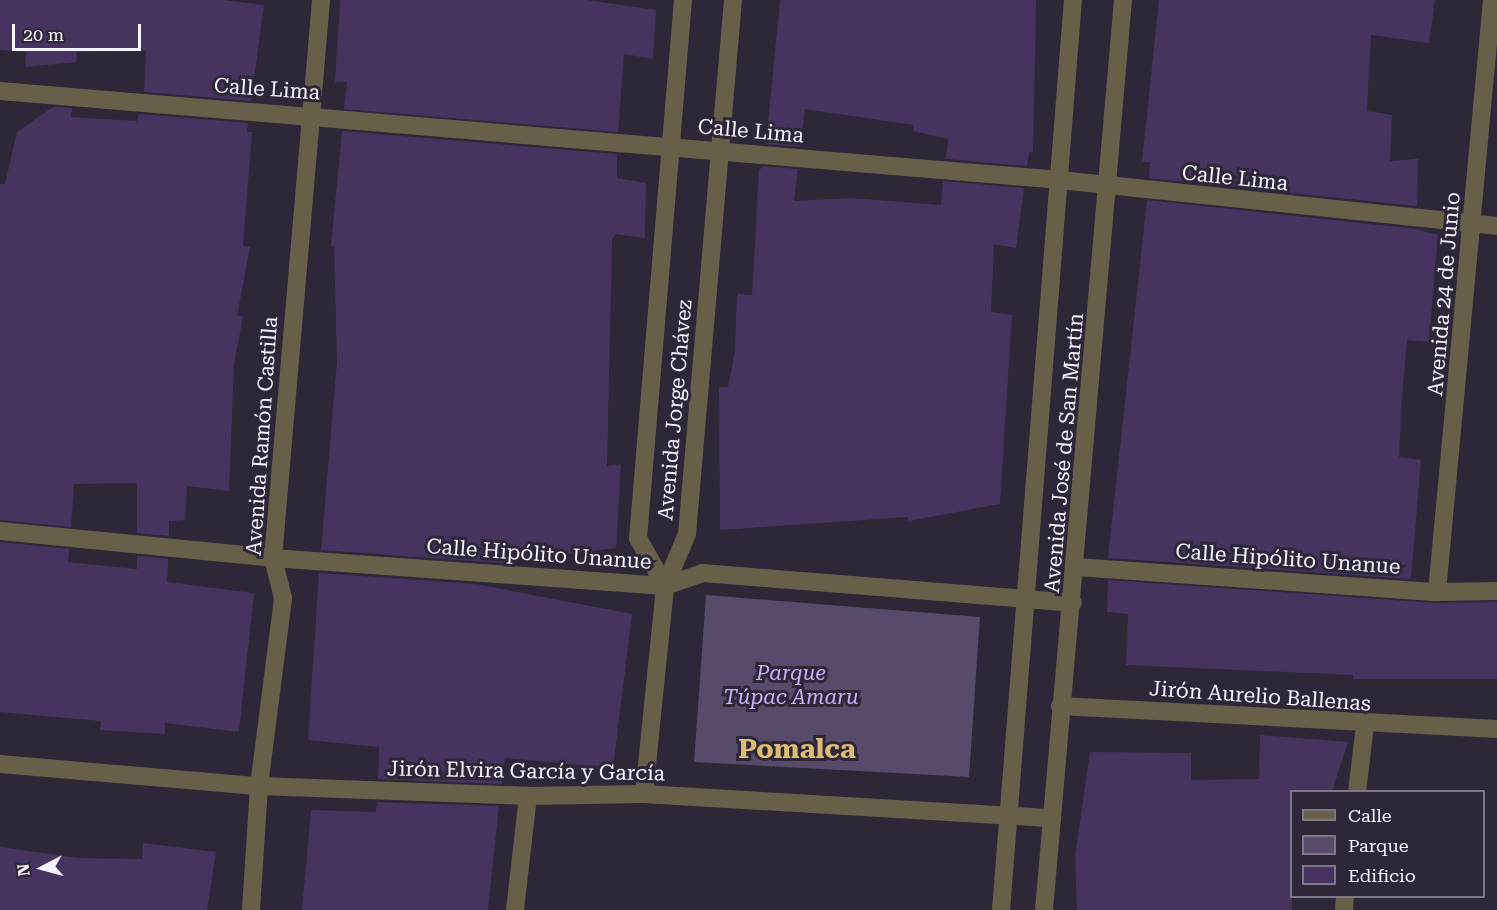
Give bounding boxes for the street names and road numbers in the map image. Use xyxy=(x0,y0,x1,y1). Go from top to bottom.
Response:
street label: Calle Lima xyxy=(213,73,321,105)
street label: Calle Lima xyxy=(697,114,805,148)
street label: Calle Lima xyxy=(1181,160,1289,196)
street label: Avenida 24 de Junio xyxy=(1423,191,1465,397)
street label: Avenida Jorge Chávez xyxy=(653,299,697,521)
street label: Avenida José de San Martín xyxy=(1039,312,1089,594)
street label: Avenida Ramón Castilla xyxy=(241,316,283,556)
street label: Calle Hipólito Unanue xyxy=(426,534,652,574)
street label: Calle Hipólito Unanue xyxy=(1175,539,1401,579)
street label: Jirón Aurelio Ballenas xyxy=(1148,676,1372,716)
street label: Jirón Elvira García y García xyxy=(387,756,665,786)

